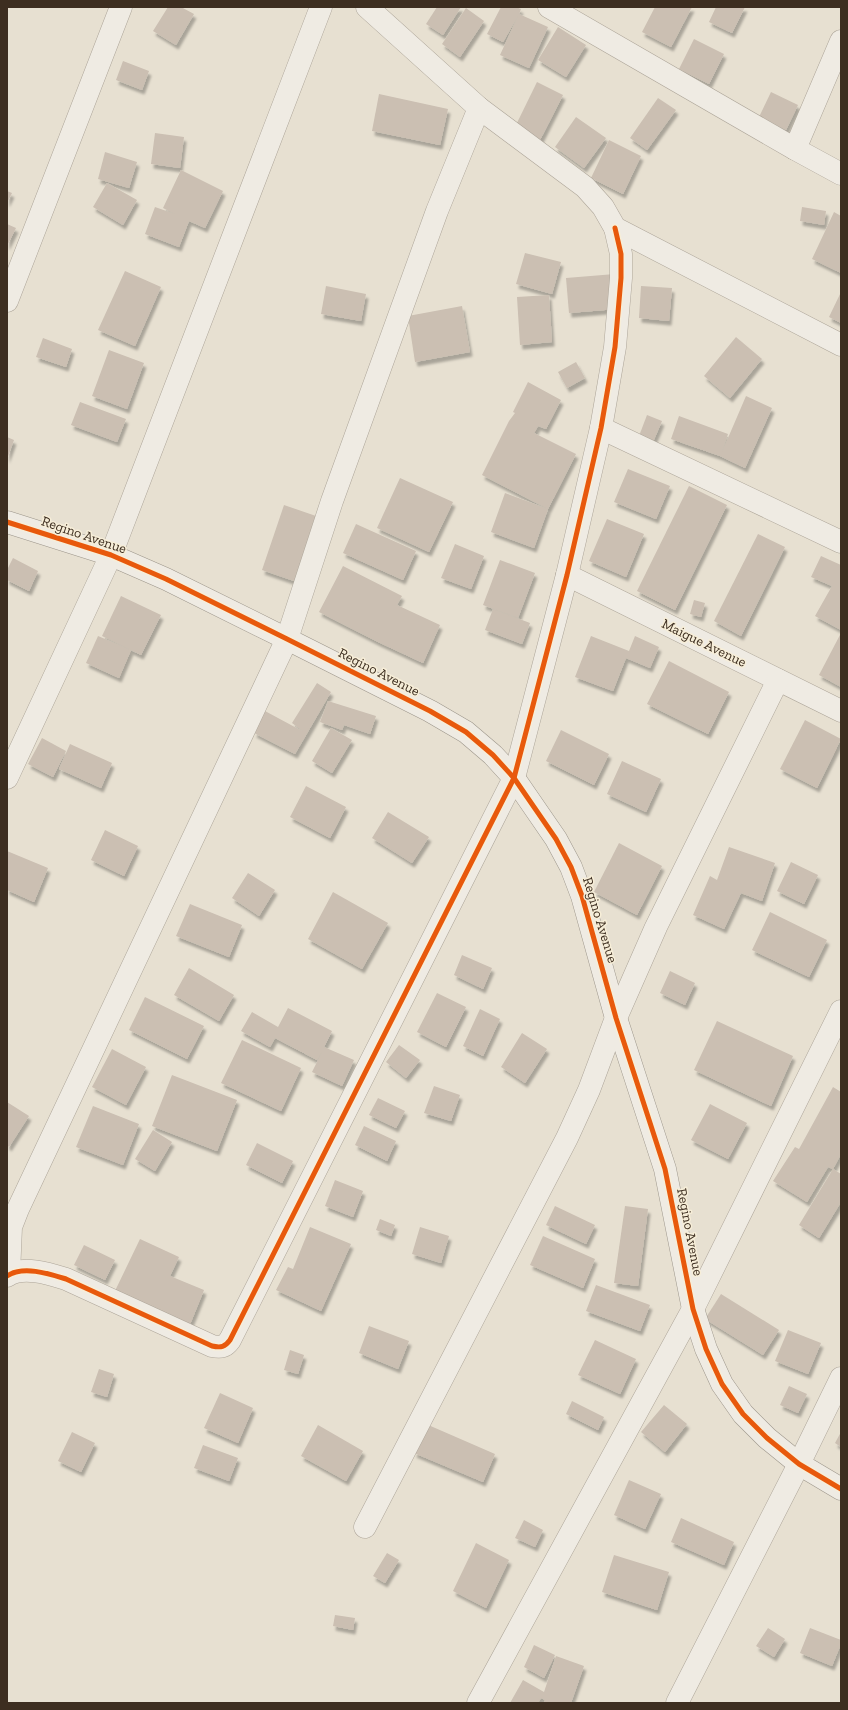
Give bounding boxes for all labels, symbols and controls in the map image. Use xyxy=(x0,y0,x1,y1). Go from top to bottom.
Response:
street label: Regino Avenue xyxy=(39,512,129,558)
street label: Maigue Avenue xyxy=(659,615,749,671)
street label: Regino Avenue xyxy=(336,644,423,700)
street label: Regino Avenue xyxy=(579,875,621,965)
street label: Regino Avenue xyxy=(673,1187,707,1278)

